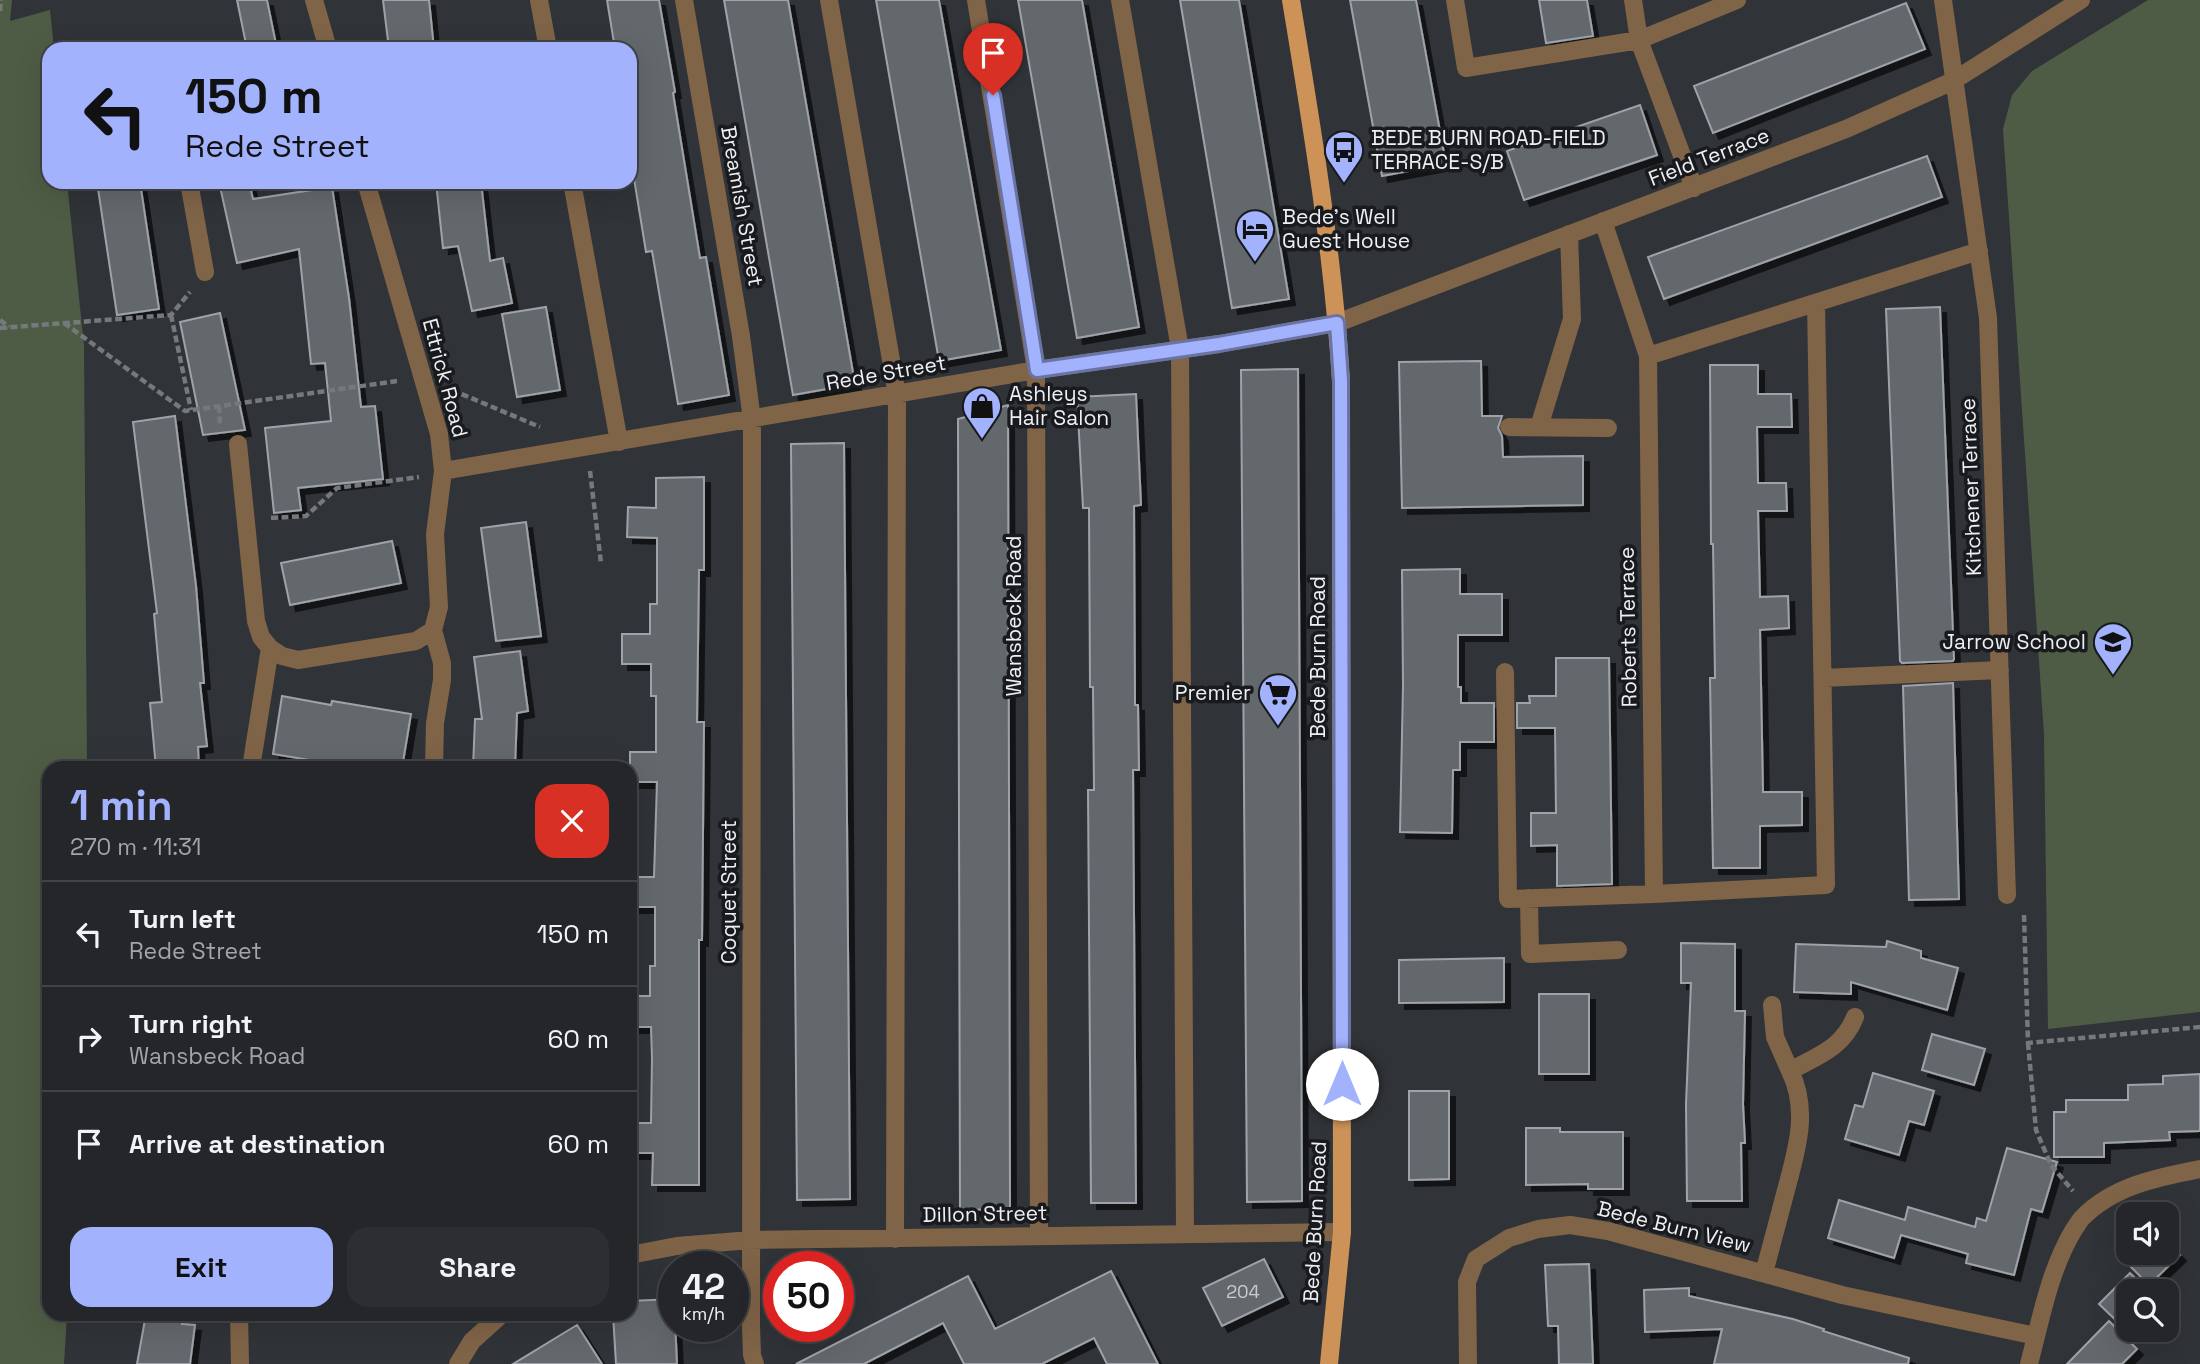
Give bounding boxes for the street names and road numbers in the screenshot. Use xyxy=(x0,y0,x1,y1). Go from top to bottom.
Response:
street label: Field Terrace xyxy=(1645,121,1773,192)
street label: Breamish Street xyxy=(715,123,770,288)
street label: Ettrick Road xyxy=(417,315,474,440)
street label: Rede Street xyxy=(824,349,948,396)
street label: Kitchener Terrace xyxy=(1954,398,1987,576)
street label: Wansbeck Road xyxy=(1000,536,1027,696)
street label: Roberts Terrace xyxy=(1613,546,1642,708)
street label: Bede Burn Road xyxy=(1304,576,1331,738)
street label: Coquet Street xyxy=(715,820,742,964)
street label: Bede Burn Road xyxy=(1297,1140,1332,1304)
street label: Bede Burn View xyxy=(1594,1194,1754,1259)
street label: Dillon Street xyxy=(922,1199,1048,1228)

